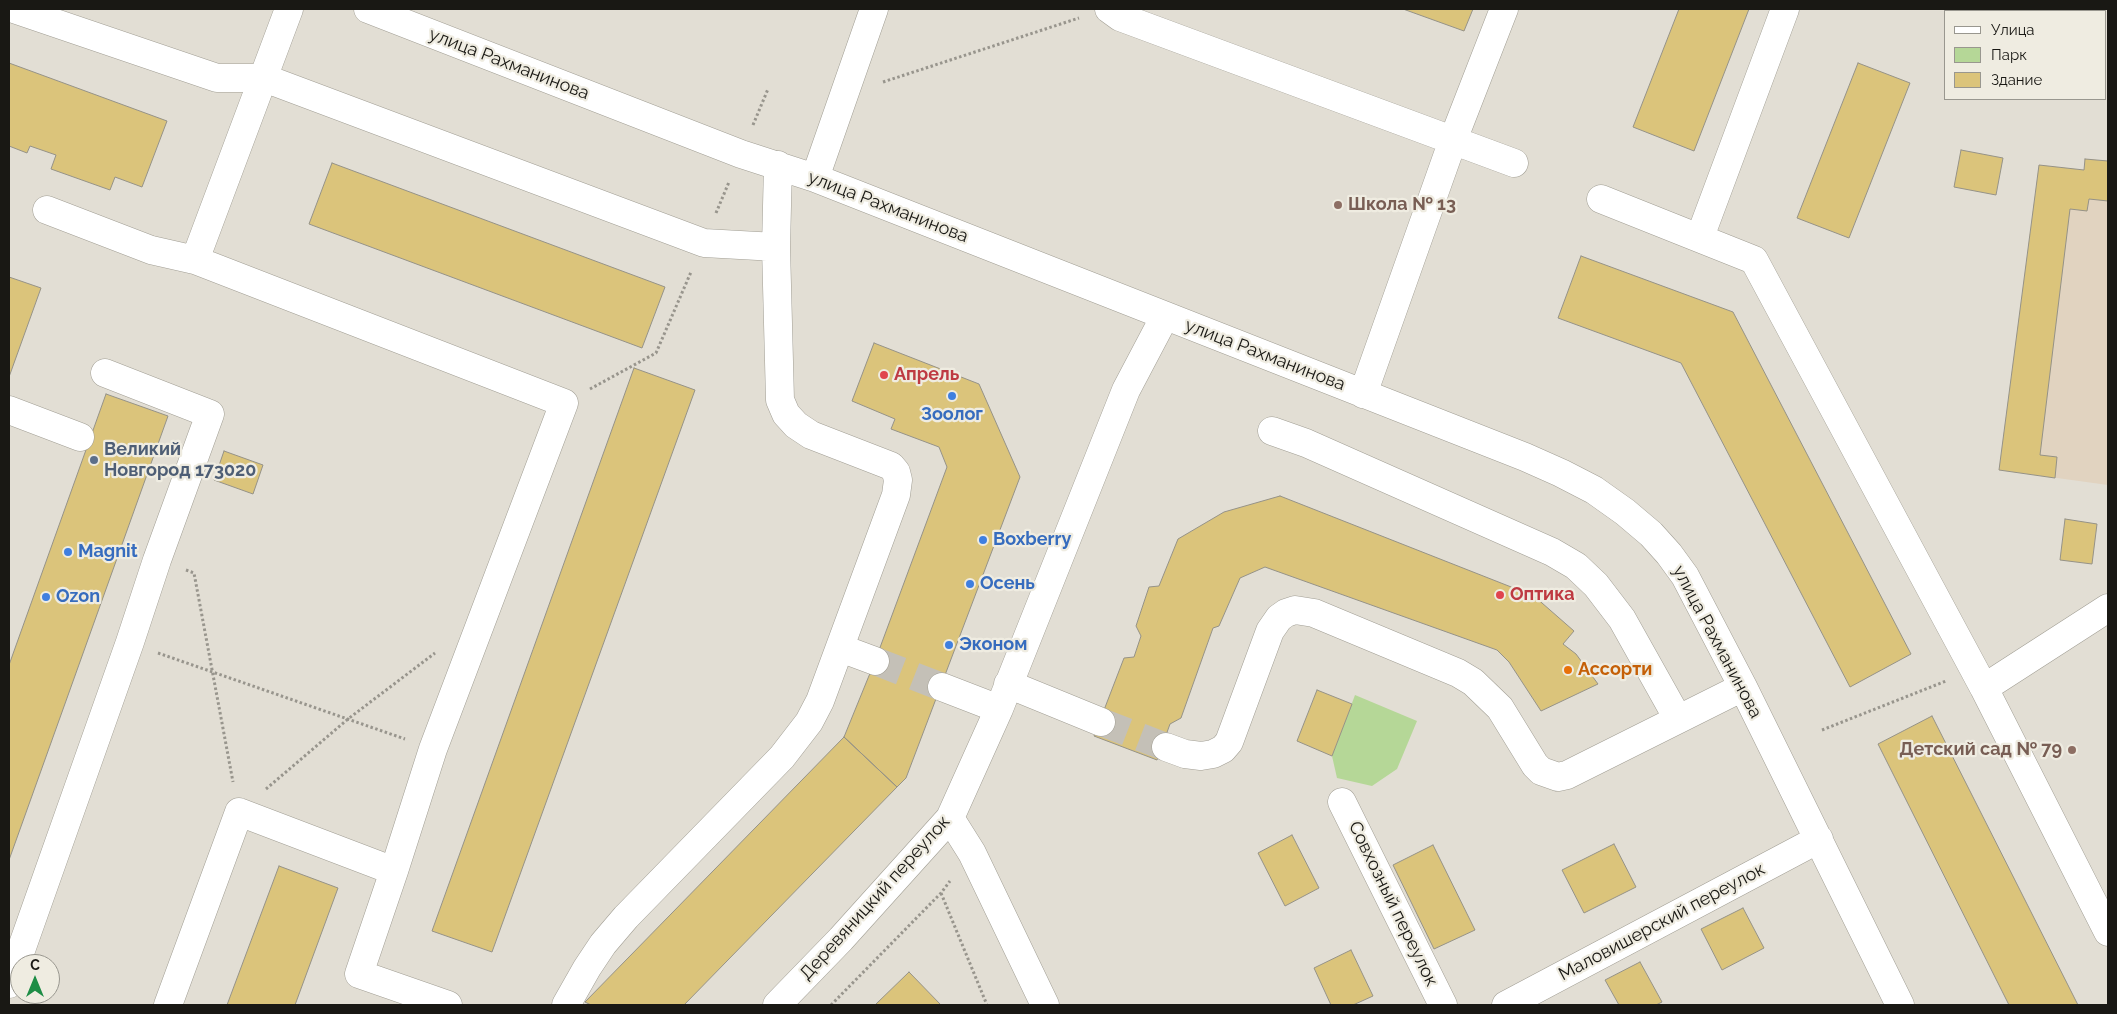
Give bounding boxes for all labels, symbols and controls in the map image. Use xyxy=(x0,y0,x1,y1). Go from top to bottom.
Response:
legend xyxy=(1944,10,2107,100)
text: Улица xyxy=(1991,21,2035,39)
street label: улица Рахманинова xyxy=(426,24,592,104)
text: Парк xyxy=(1991,46,2027,64)
text: Здание xyxy=(1991,71,2042,89)
street label: улица Рахманинова xyxy=(805,167,971,247)
place label: Школа № 13 xyxy=(1348,194,1456,216)
marker: Школа № 13 xyxy=(1332,199,1344,211)
street label: улица Рахманинова xyxy=(1182,315,1348,395)
place label: Апрель xyxy=(894,364,959,386)
marker: Апрель xyxy=(878,369,890,381)
marker: Зоолог xyxy=(946,390,958,402)
place label: Зоолог xyxy=(921,404,983,426)
place label: Великий Новгород 173020 xyxy=(104,439,256,482)
marker: Великий Новгород 173020 xyxy=(88,454,100,466)
place label: Boxberry xyxy=(993,529,1071,551)
marker: Boxberry xyxy=(977,534,989,546)
place label: Magnit xyxy=(78,541,138,563)
marker: Magnit xyxy=(62,546,74,558)
street label: улица Рахманинова xyxy=(1668,562,1766,722)
place label: Осень xyxy=(980,573,1035,595)
marker: Осень xyxy=(964,578,976,590)
place label: Оптика xyxy=(1510,584,1575,606)
place label: Ozon xyxy=(56,586,100,608)
marker: Оптика xyxy=(1494,589,1506,601)
marker: Ozon xyxy=(40,591,52,603)
place label: Эконом xyxy=(959,634,1027,656)
marker: Эконом xyxy=(943,639,955,651)
place label: Ассорти xyxy=(1578,659,1652,681)
marker: Ассорти xyxy=(1562,664,1574,676)
place label: Детский сад № 79 xyxy=(1899,739,2062,761)
marker: Детский сад № 79 xyxy=(2066,744,2078,756)
street label: Деревяницкий переулок xyxy=(795,811,955,985)
street label: Совхозный переулок xyxy=(1344,818,1442,990)
street label: Маловишерский переулок xyxy=(1555,858,1769,986)
north arrow xyxy=(10,954,60,1004)
text: С xyxy=(30,957,40,973)

